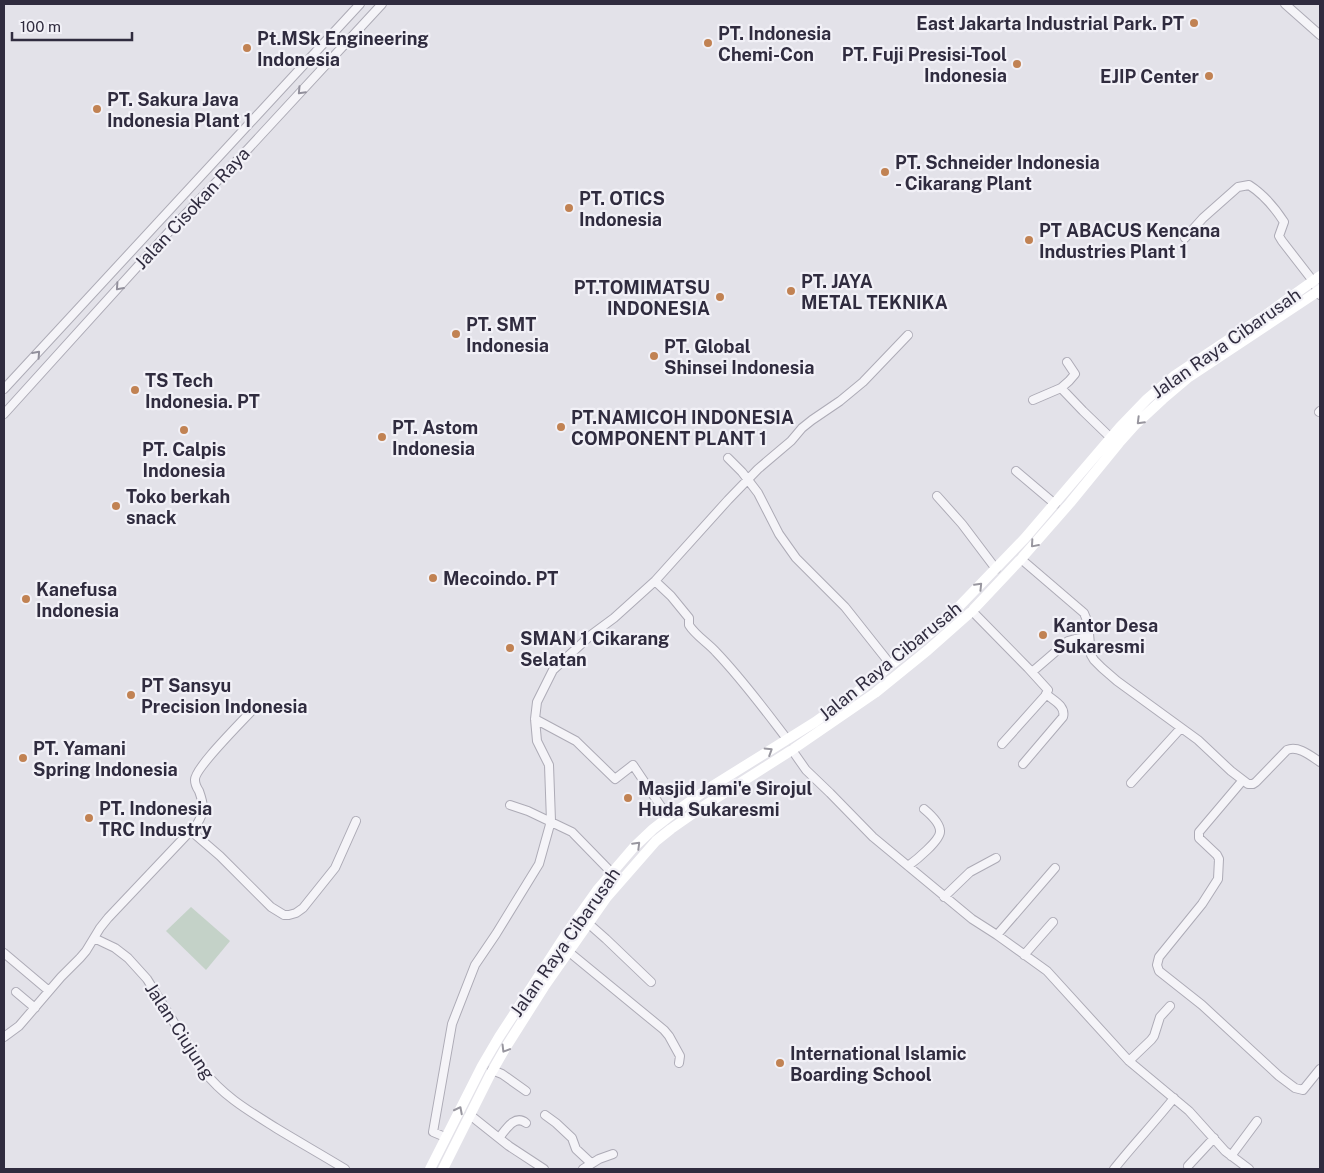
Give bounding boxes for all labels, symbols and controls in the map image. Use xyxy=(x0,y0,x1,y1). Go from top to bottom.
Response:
scale bar xyxy=(12,10,132,42)
place label: East Jakarta Industrial Park. PT xyxy=(916,13,1184,34)
marker: East Jakarta Industrial Park. PT xyxy=(1188,17,1200,29)
text: 100 m xyxy=(20,18,61,35)
place label: PT. Indonesia Chemi-Con xyxy=(718,23,831,65)
place label: Pt.MSk Engineering Indonesia xyxy=(257,28,429,70)
marker: PT. Indonesia Chemi-Con xyxy=(702,37,714,49)
marker: Pt.MSk Engineering Indonesia xyxy=(241,42,253,54)
place label: PT. Fuji Presisi-Tool Indonesia xyxy=(842,44,1007,86)
marker: PT. Fuji Presisi-Tool Indonesia xyxy=(1011,58,1023,70)
place label: EJIP Center xyxy=(1100,66,1200,87)
marker: EJIP Center xyxy=(1203,70,1215,82)
one-way arrow xyxy=(298,86,307,95)
place label: PT. Sakura Java Indonesia Plant 1 xyxy=(107,89,251,131)
marker: PT. Sakura Java Indonesia Plant 1 xyxy=(91,103,103,115)
street label: Jalan Cisokan Raya xyxy=(130,143,254,273)
place label: PT. Schneider Indonesia - Cikarang Plant xyxy=(895,152,1100,194)
marker: PT. Schneider Indonesia - Cikarang Plant xyxy=(879,166,891,178)
place label: PT. OTICS Indonesia xyxy=(579,188,665,230)
marker: PT. OTICS Indonesia xyxy=(563,202,575,214)
place label: PT ABACUS Kencana Industries Plant 1 xyxy=(1039,220,1220,262)
marker: PT ABACUS Kencana Industries Plant 1 xyxy=(1023,234,1035,246)
place label: PT. JAYA METAL TEKNIKA xyxy=(801,271,948,313)
place label: PT.TOMIMATSU INDONESIA xyxy=(574,277,710,319)
one-way arrow xyxy=(116,281,125,290)
street label: Jalan Raya Cibarusah xyxy=(1148,284,1304,402)
marker: PT. JAYA METAL TEKNIKA xyxy=(785,285,797,297)
marker: PT.TOMIMATSU INDONESIA xyxy=(714,291,726,303)
place label: PT. SMT Indonesia xyxy=(466,314,549,356)
marker: PT. SMT Indonesia xyxy=(450,328,462,340)
place label: PT. Global Shinsei Indonesia xyxy=(664,336,814,378)
one-way arrow xyxy=(31,350,40,359)
marker: PT. Global Shinsei Indonesia xyxy=(648,350,660,362)
place label: TS Tech Indonesia. PT xyxy=(145,370,260,412)
marker: TS Tech Indonesia. PT xyxy=(129,384,141,396)
place label: PT.NAMICOH INDONESIA COMPONENT PLANT 1 xyxy=(571,407,794,449)
one-way arrow xyxy=(1137,415,1146,424)
place label: PT. Astom Indonesia xyxy=(392,417,478,459)
marker: PT.NAMICOH INDONESIA COMPONENT PLANT 1 xyxy=(555,421,567,433)
marker: PT. Calpis Indonesia xyxy=(178,424,190,436)
marker: PT. Astom Indonesia xyxy=(376,431,388,443)
place label: PT. Calpis Indonesia xyxy=(142,439,226,481)
place label: Toko berkah snack xyxy=(126,486,230,528)
marker: Toko berkah snack xyxy=(110,500,122,512)
one-way arrow xyxy=(1031,538,1040,547)
place label: Mecoindo. PT xyxy=(443,568,558,589)
marker: Mecoindo. PT xyxy=(427,572,439,584)
place label: Kanefusa Indonesia xyxy=(36,579,119,621)
one-way arrow xyxy=(973,583,982,592)
marker: Kanefusa Indonesia xyxy=(20,593,32,605)
street label: Jalan Raya Cibarusah xyxy=(815,597,965,725)
place label: Kantor Desa Sukaresmi xyxy=(1053,615,1158,657)
place label: SMAN 1 Cikarang Selatan xyxy=(520,628,669,670)
marker: Kantor Desa Sukaresmi xyxy=(1037,629,1049,641)
marker: SMAN 1 Cikarang Selatan xyxy=(504,642,516,654)
place label: PT Sansyu Precision Indonesia xyxy=(141,675,308,717)
marker: PT Sansyu Precision Indonesia xyxy=(125,689,137,701)
place label: PT. Yamani Spring Indonesia xyxy=(33,738,178,780)
one-way arrow xyxy=(763,747,772,757)
marker: PT. Yamani Spring Indonesia xyxy=(17,752,29,764)
place label: Masjid Jami'e Sirojul Huda Sukaresmi xyxy=(638,778,812,820)
marker: Masjid Jami'e Sirojul Huda Sukaresmi xyxy=(622,792,634,804)
place label: PT. Indonesia TRC Industry xyxy=(99,798,212,840)
marker: PT. Indonesia TRC Industry xyxy=(83,812,95,824)
one-way arrow xyxy=(631,842,640,851)
street label: Jalan Raya Cibarusah xyxy=(506,864,624,1020)
street label: Jalan Ciujung xyxy=(141,979,219,1083)
one-way arrow xyxy=(502,1043,511,1052)
place label: International Islamic Boarding School xyxy=(790,1043,967,1085)
marker: International Islamic Boarding School xyxy=(774,1057,786,1069)
one-way arrow xyxy=(453,1106,463,1115)

